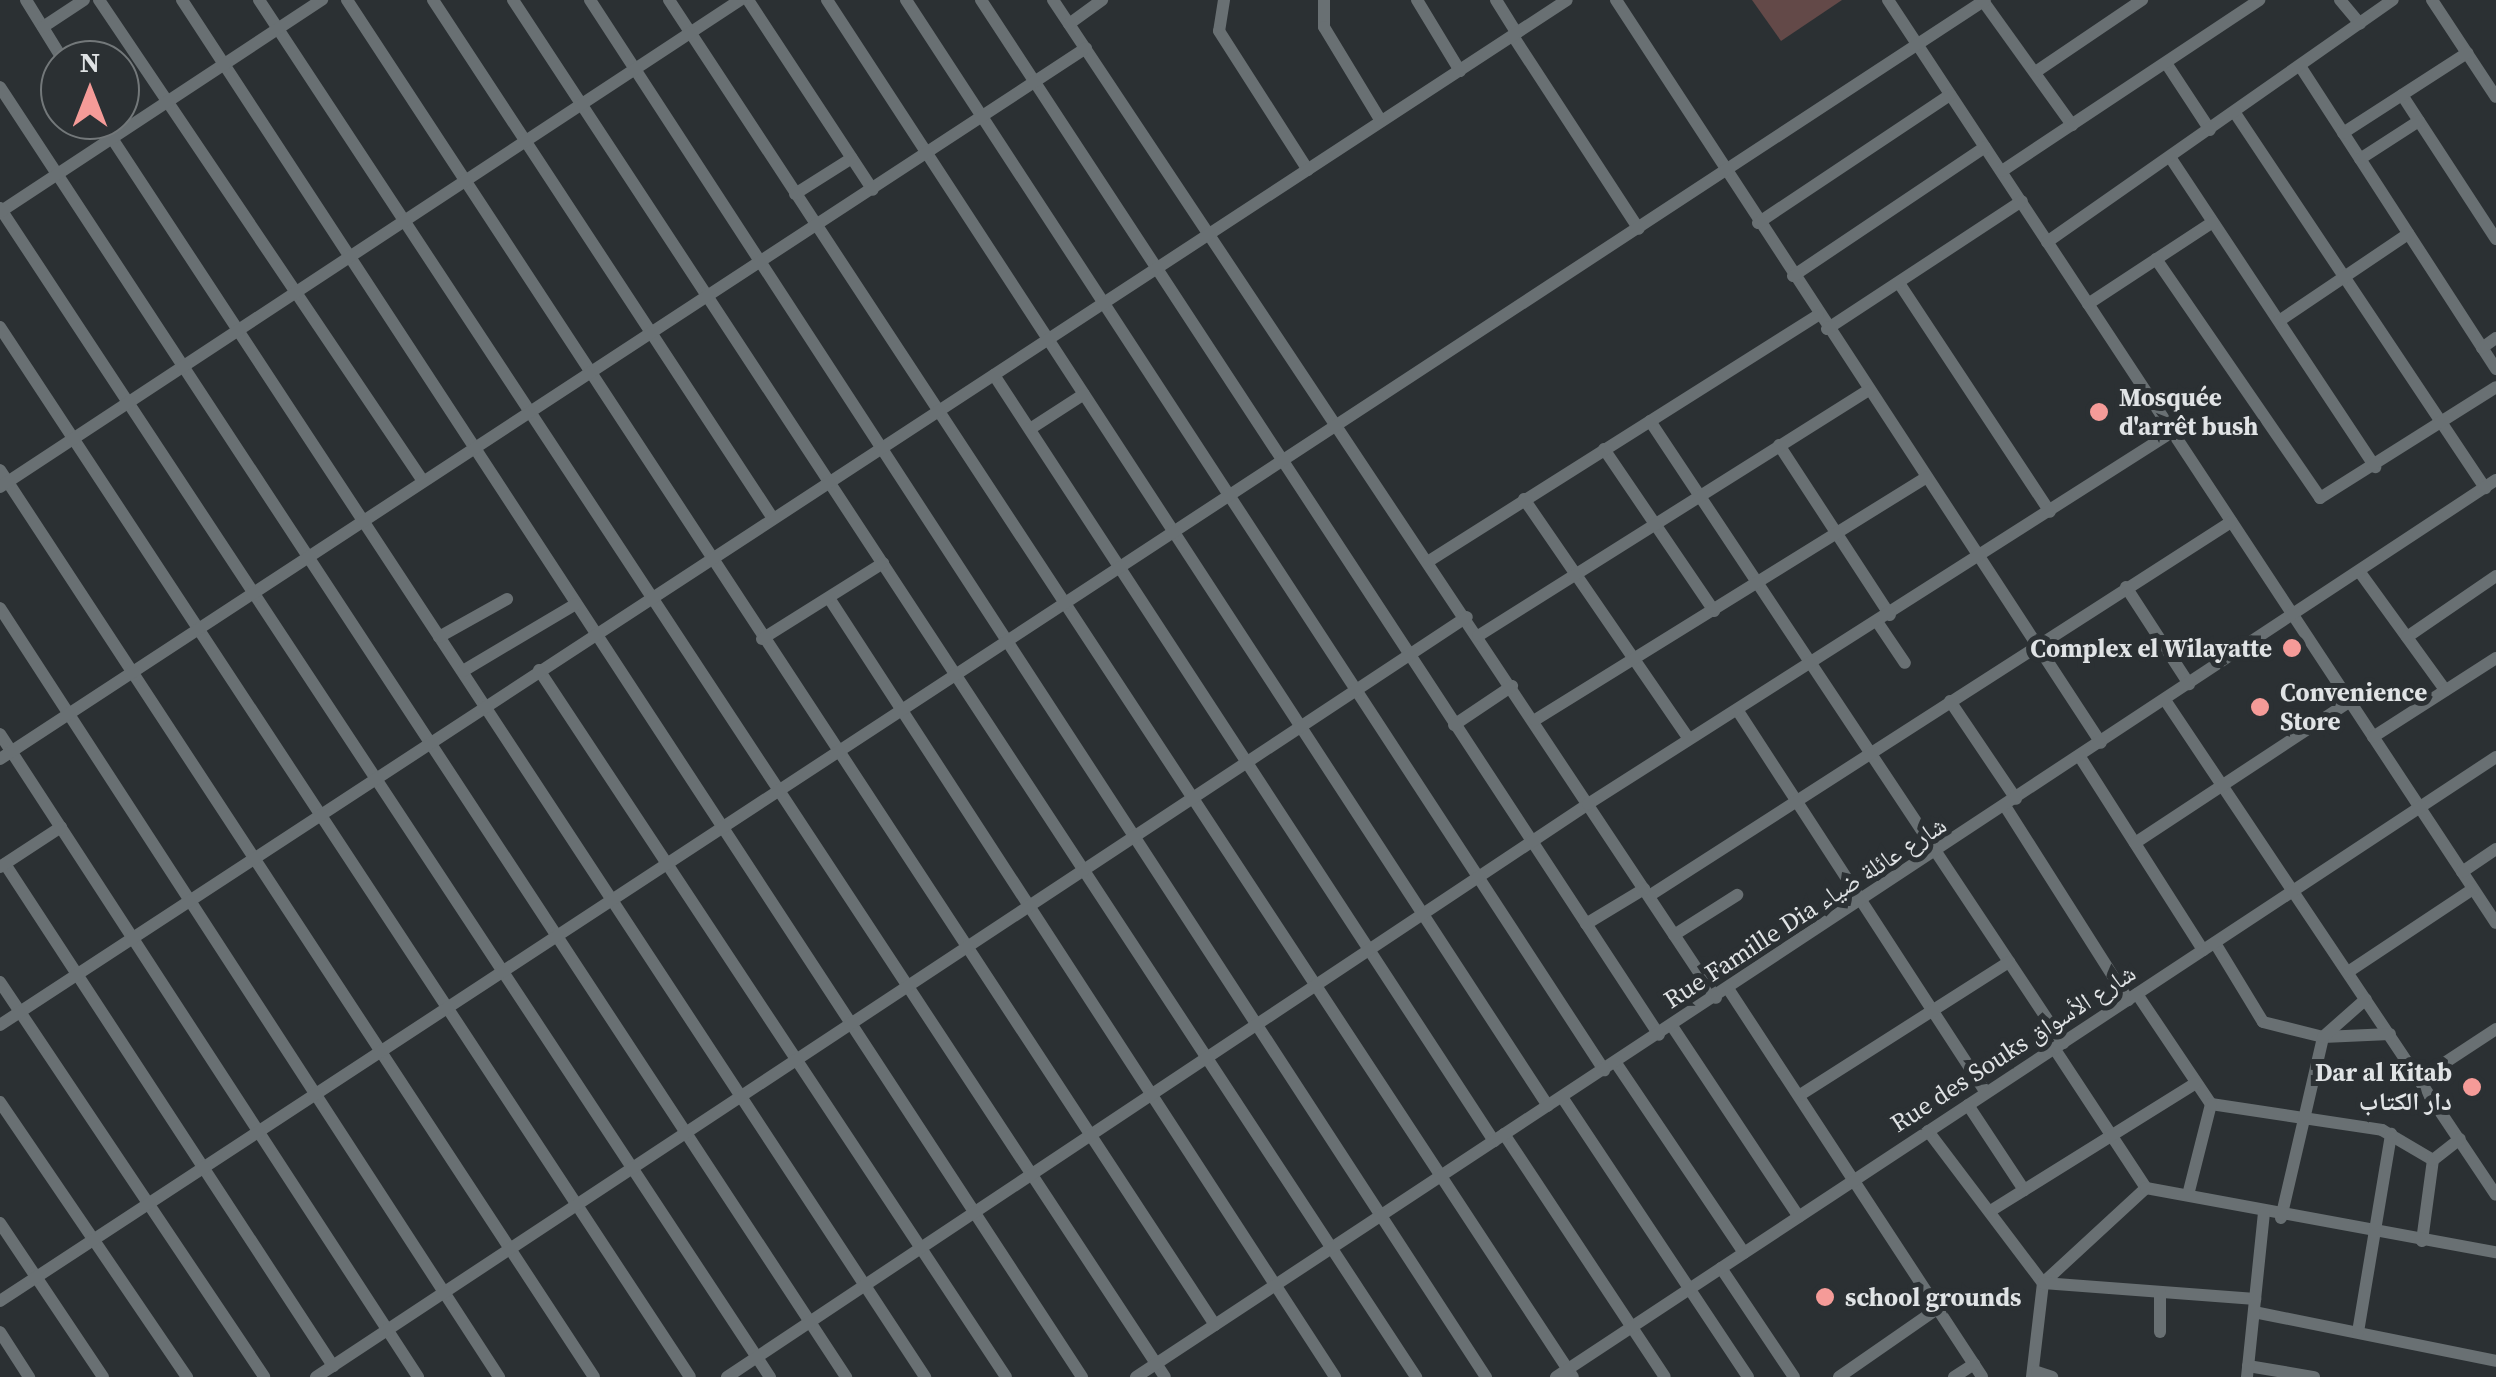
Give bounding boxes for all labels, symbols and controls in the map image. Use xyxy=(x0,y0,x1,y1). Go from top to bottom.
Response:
north arrow xyxy=(40,40,140,140)
text: N xyxy=(80,43,100,81)
place label: Mosquée d'arrêt bush xyxy=(2119,383,2258,442)
marker: Mosquée d'arrêt bush xyxy=(2088,401,2110,423)
place label: Complex el Wilayatte xyxy=(2030,633,2272,663)
marker: Complex el Wilayatte xyxy=(2281,637,2303,659)
place label: Convenience Store xyxy=(2280,678,2427,737)
marker: Convenience Store xyxy=(2249,696,2271,718)
street label: Rue Famille Dia شارع عائلة ضياء xyxy=(1658,809,1952,1015)
street label: Rue des Souks شارع الأسواق xyxy=(1885,958,2141,1138)
place label: Dar al Kitab دار الكتاب xyxy=(2315,1058,2452,1117)
marker: Dar al Kitab دار الكتاب xyxy=(2461,1076,2483,1098)
place label: school grounds xyxy=(1845,1282,2021,1312)
marker: school grounds xyxy=(1814,1286,1836,1308)

